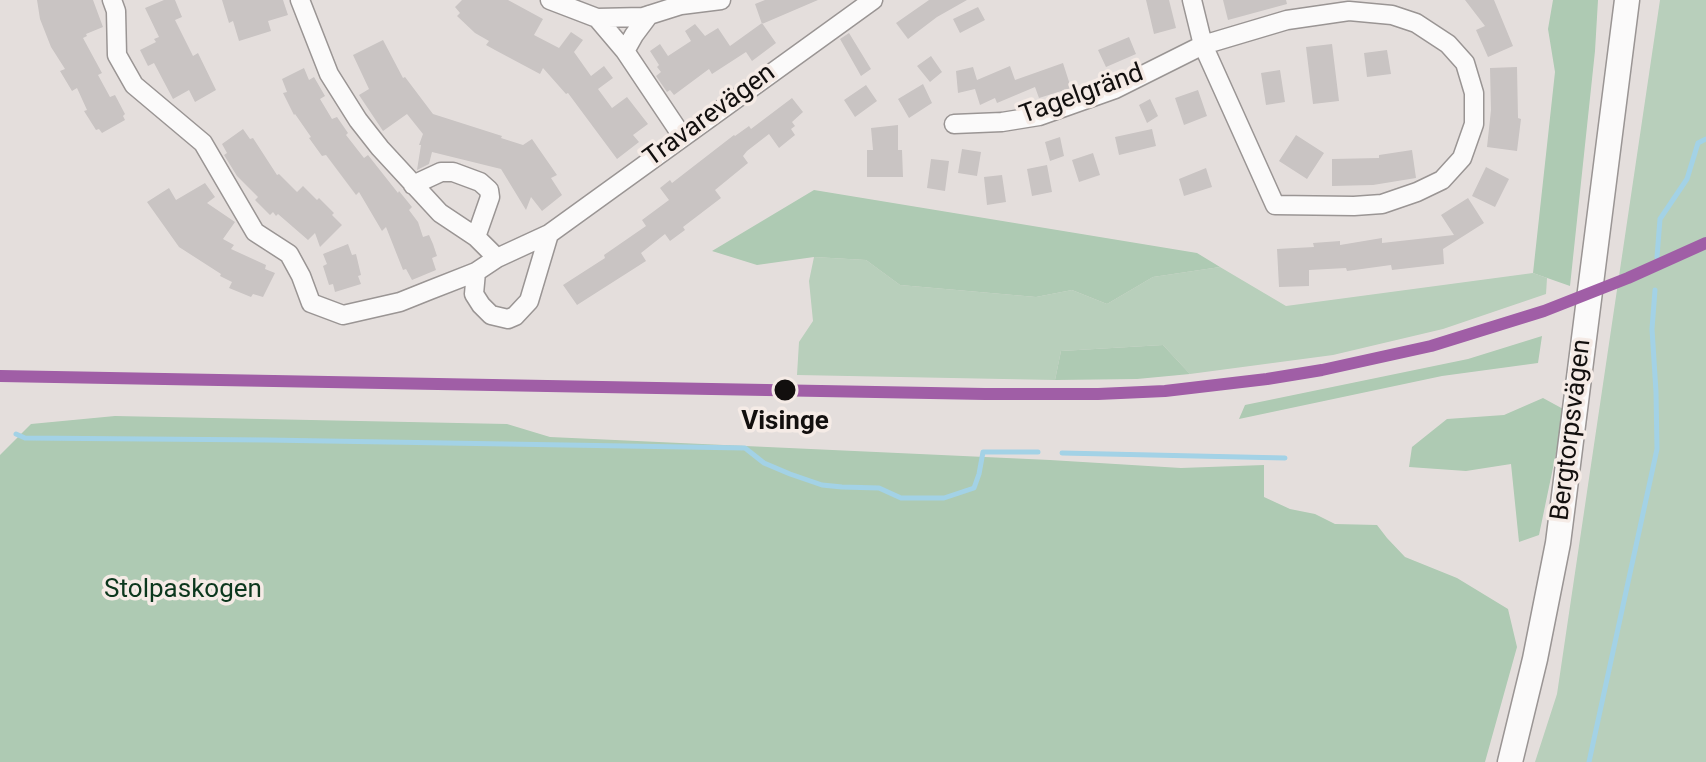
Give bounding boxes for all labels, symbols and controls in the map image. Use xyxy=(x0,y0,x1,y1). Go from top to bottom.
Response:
street label: Travarevägen xyxy=(638,58,782,174)
street label: Tagelgränd xyxy=(1016,58,1148,132)
street label: Bergtorpsvägen xyxy=(1545,338,1599,522)
marker: Visinge xyxy=(772,377,798,403)
place label: Visinge xyxy=(741,406,829,438)
park label: Stolpaskogen xyxy=(104,574,262,606)

